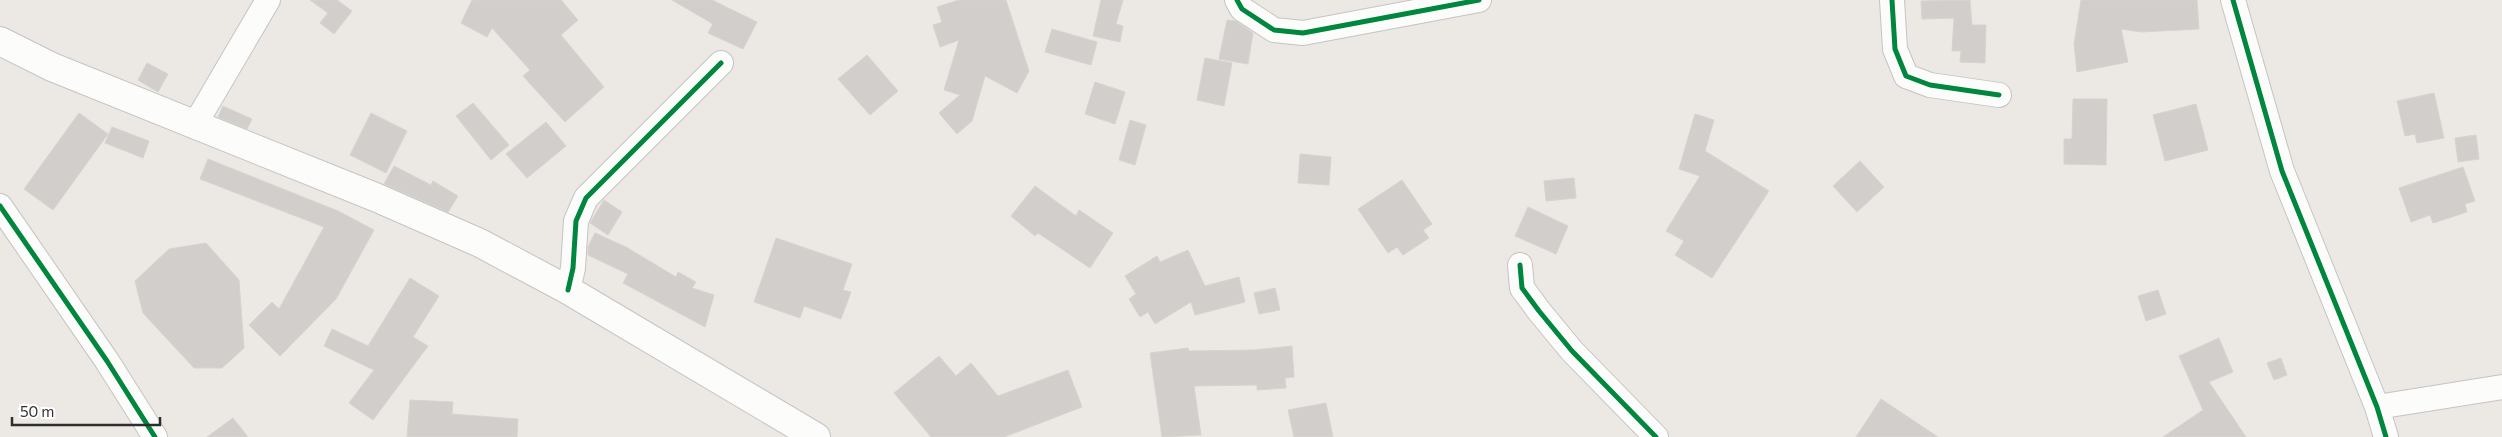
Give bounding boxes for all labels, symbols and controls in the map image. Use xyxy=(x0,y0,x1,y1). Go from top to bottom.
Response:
scale bar xyxy=(12,394,160,426)
text: 50 m xyxy=(20,402,54,420)

